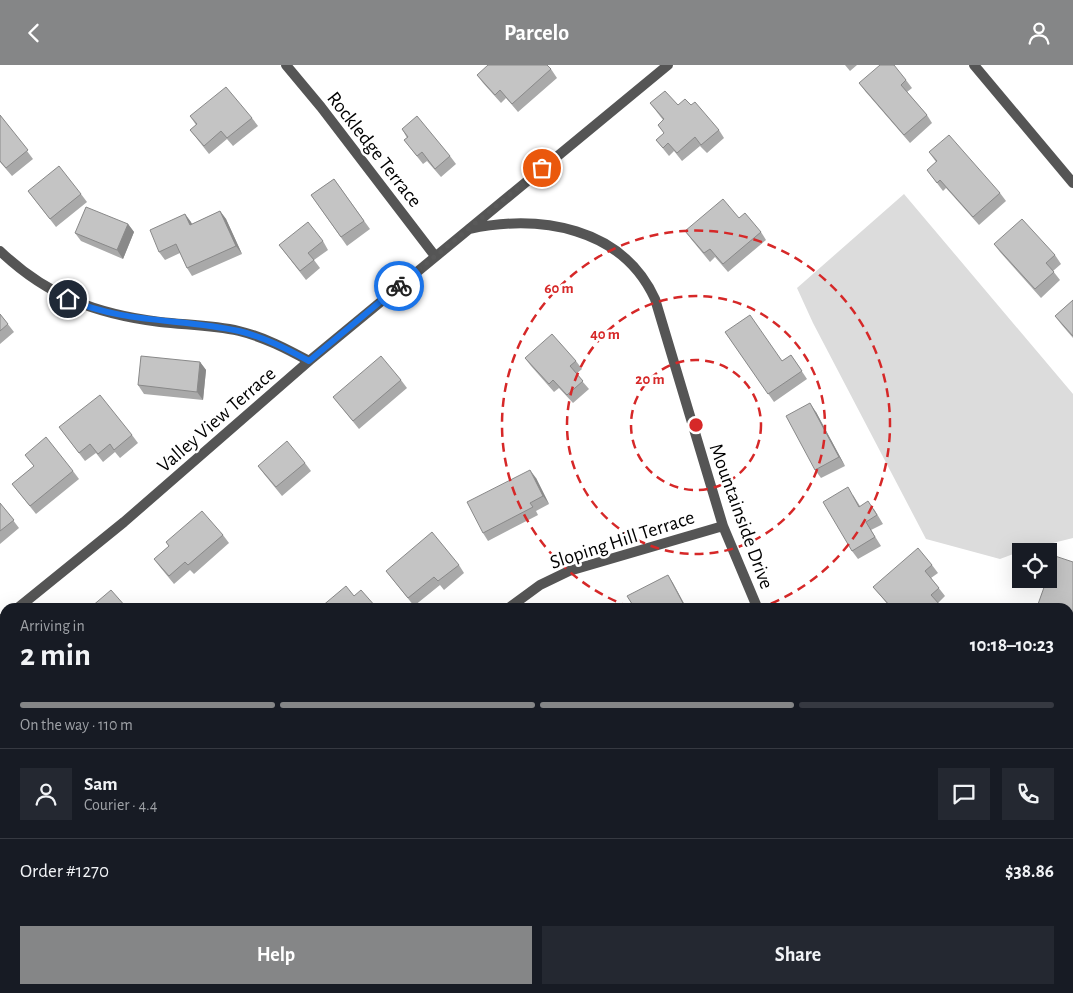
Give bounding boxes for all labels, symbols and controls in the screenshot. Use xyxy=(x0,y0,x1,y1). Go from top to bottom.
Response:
icon: back xyxy=(20,19,48,47)
icon: person xyxy=(1025,19,1053,47)
text: Parcelo xyxy=(504,22,569,44)
street label: Rockledge Terrace xyxy=(323,88,425,211)
pin xyxy=(521,147,563,189)
icon: bag xyxy=(528,154,556,182)
courier xyxy=(374,261,424,311)
icon: bike xyxy=(385,272,413,300)
pin xyxy=(47,278,89,320)
text: 60 m xyxy=(544,281,574,296)
icon: home xyxy=(54,285,82,313)
text: 40 m xyxy=(590,327,620,342)
street label: Valley View Terrace xyxy=(154,363,279,476)
text: 20 m xyxy=(635,372,665,387)
centre of rings xyxy=(687,416,705,434)
street label: Mountainside Drive xyxy=(705,441,777,592)
street label: Sloping Hill Terrace xyxy=(548,507,697,573)
map controls xyxy=(1012,543,1057,588)
button: locate xyxy=(1012,543,1057,588)
text: Arriving in xyxy=(20,618,85,634)
text: 10:18–10:23 xyxy=(970,636,1054,655)
text: 2 min xyxy=(20,639,91,671)
text: On the way · 110 m xyxy=(20,717,133,733)
button: person xyxy=(20,768,72,820)
button: chat xyxy=(938,768,990,820)
button: phone xyxy=(1002,768,1054,820)
text: Sam xyxy=(84,775,118,794)
text: Courier · 4.4 xyxy=(84,797,157,813)
text: Order #1270 xyxy=(20,862,109,881)
text: $38.86 xyxy=(1005,862,1054,881)
button: Help xyxy=(20,926,532,984)
button: Share xyxy=(542,926,1054,984)

